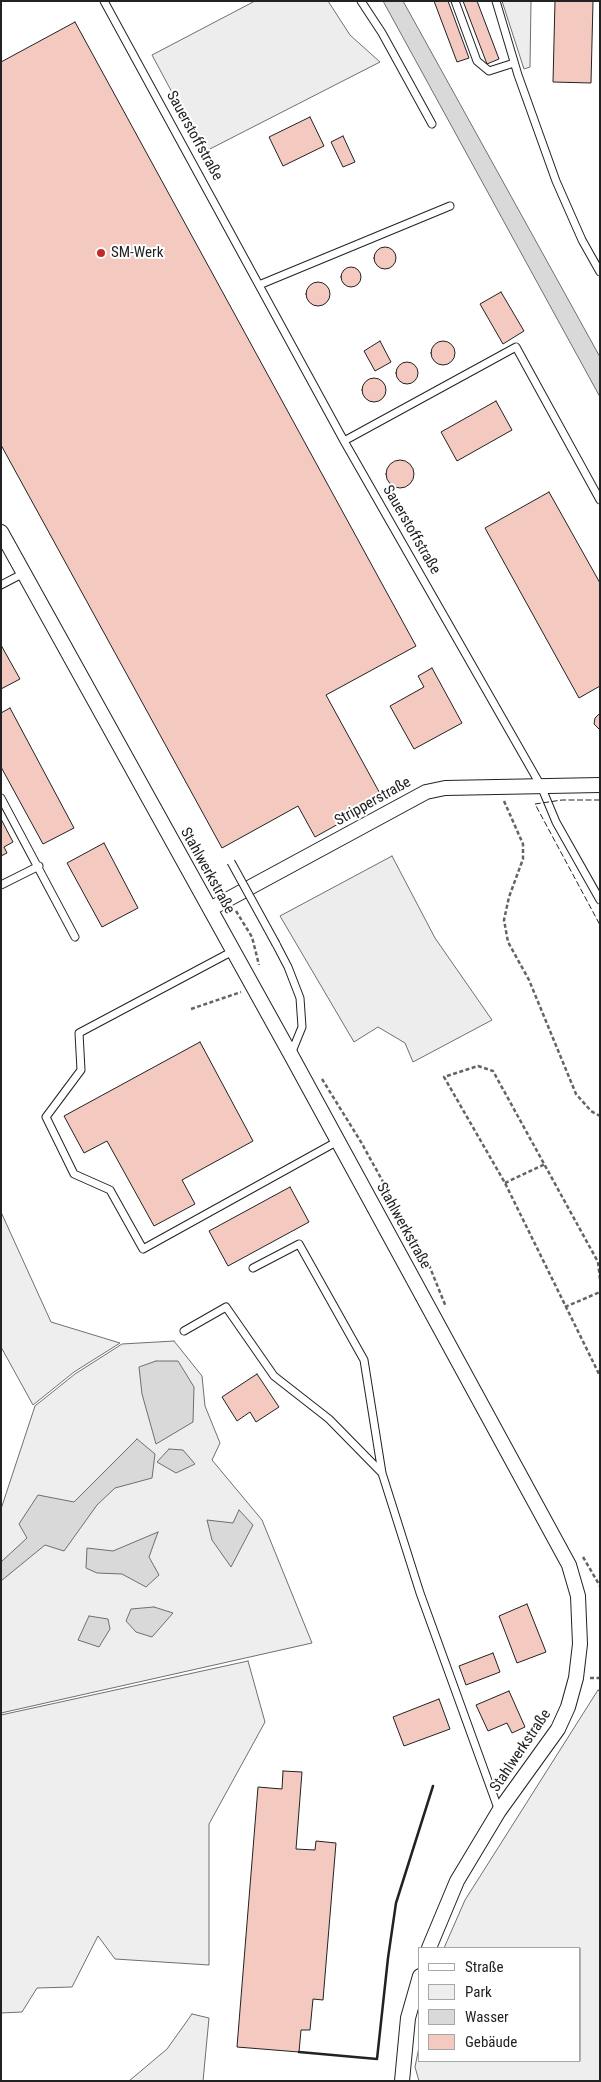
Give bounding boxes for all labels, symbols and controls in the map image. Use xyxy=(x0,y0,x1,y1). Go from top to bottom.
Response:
street label: Sauerstoffstraße xyxy=(162,88,226,184)
place label: SM-Werk xyxy=(111,244,163,262)
marker: SM-Werk xyxy=(95,247,107,259)
street label: Sauerstoffstraße xyxy=(378,482,444,578)
street label: Stripperstraße xyxy=(332,774,414,830)
street label: Stahlwerkstraße xyxy=(176,825,238,917)
street label: Stahlwerkstraße xyxy=(372,1180,434,1272)
street label: Stahlwerkstraße xyxy=(487,1706,555,1796)
legend xyxy=(418,1947,581,2062)
text: Straße xyxy=(465,1958,504,1976)
text: Park xyxy=(465,1983,492,2001)
text: Wasser xyxy=(465,2008,509,2026)
text: Gebäude xyxy=(465,2033,517,2051)

